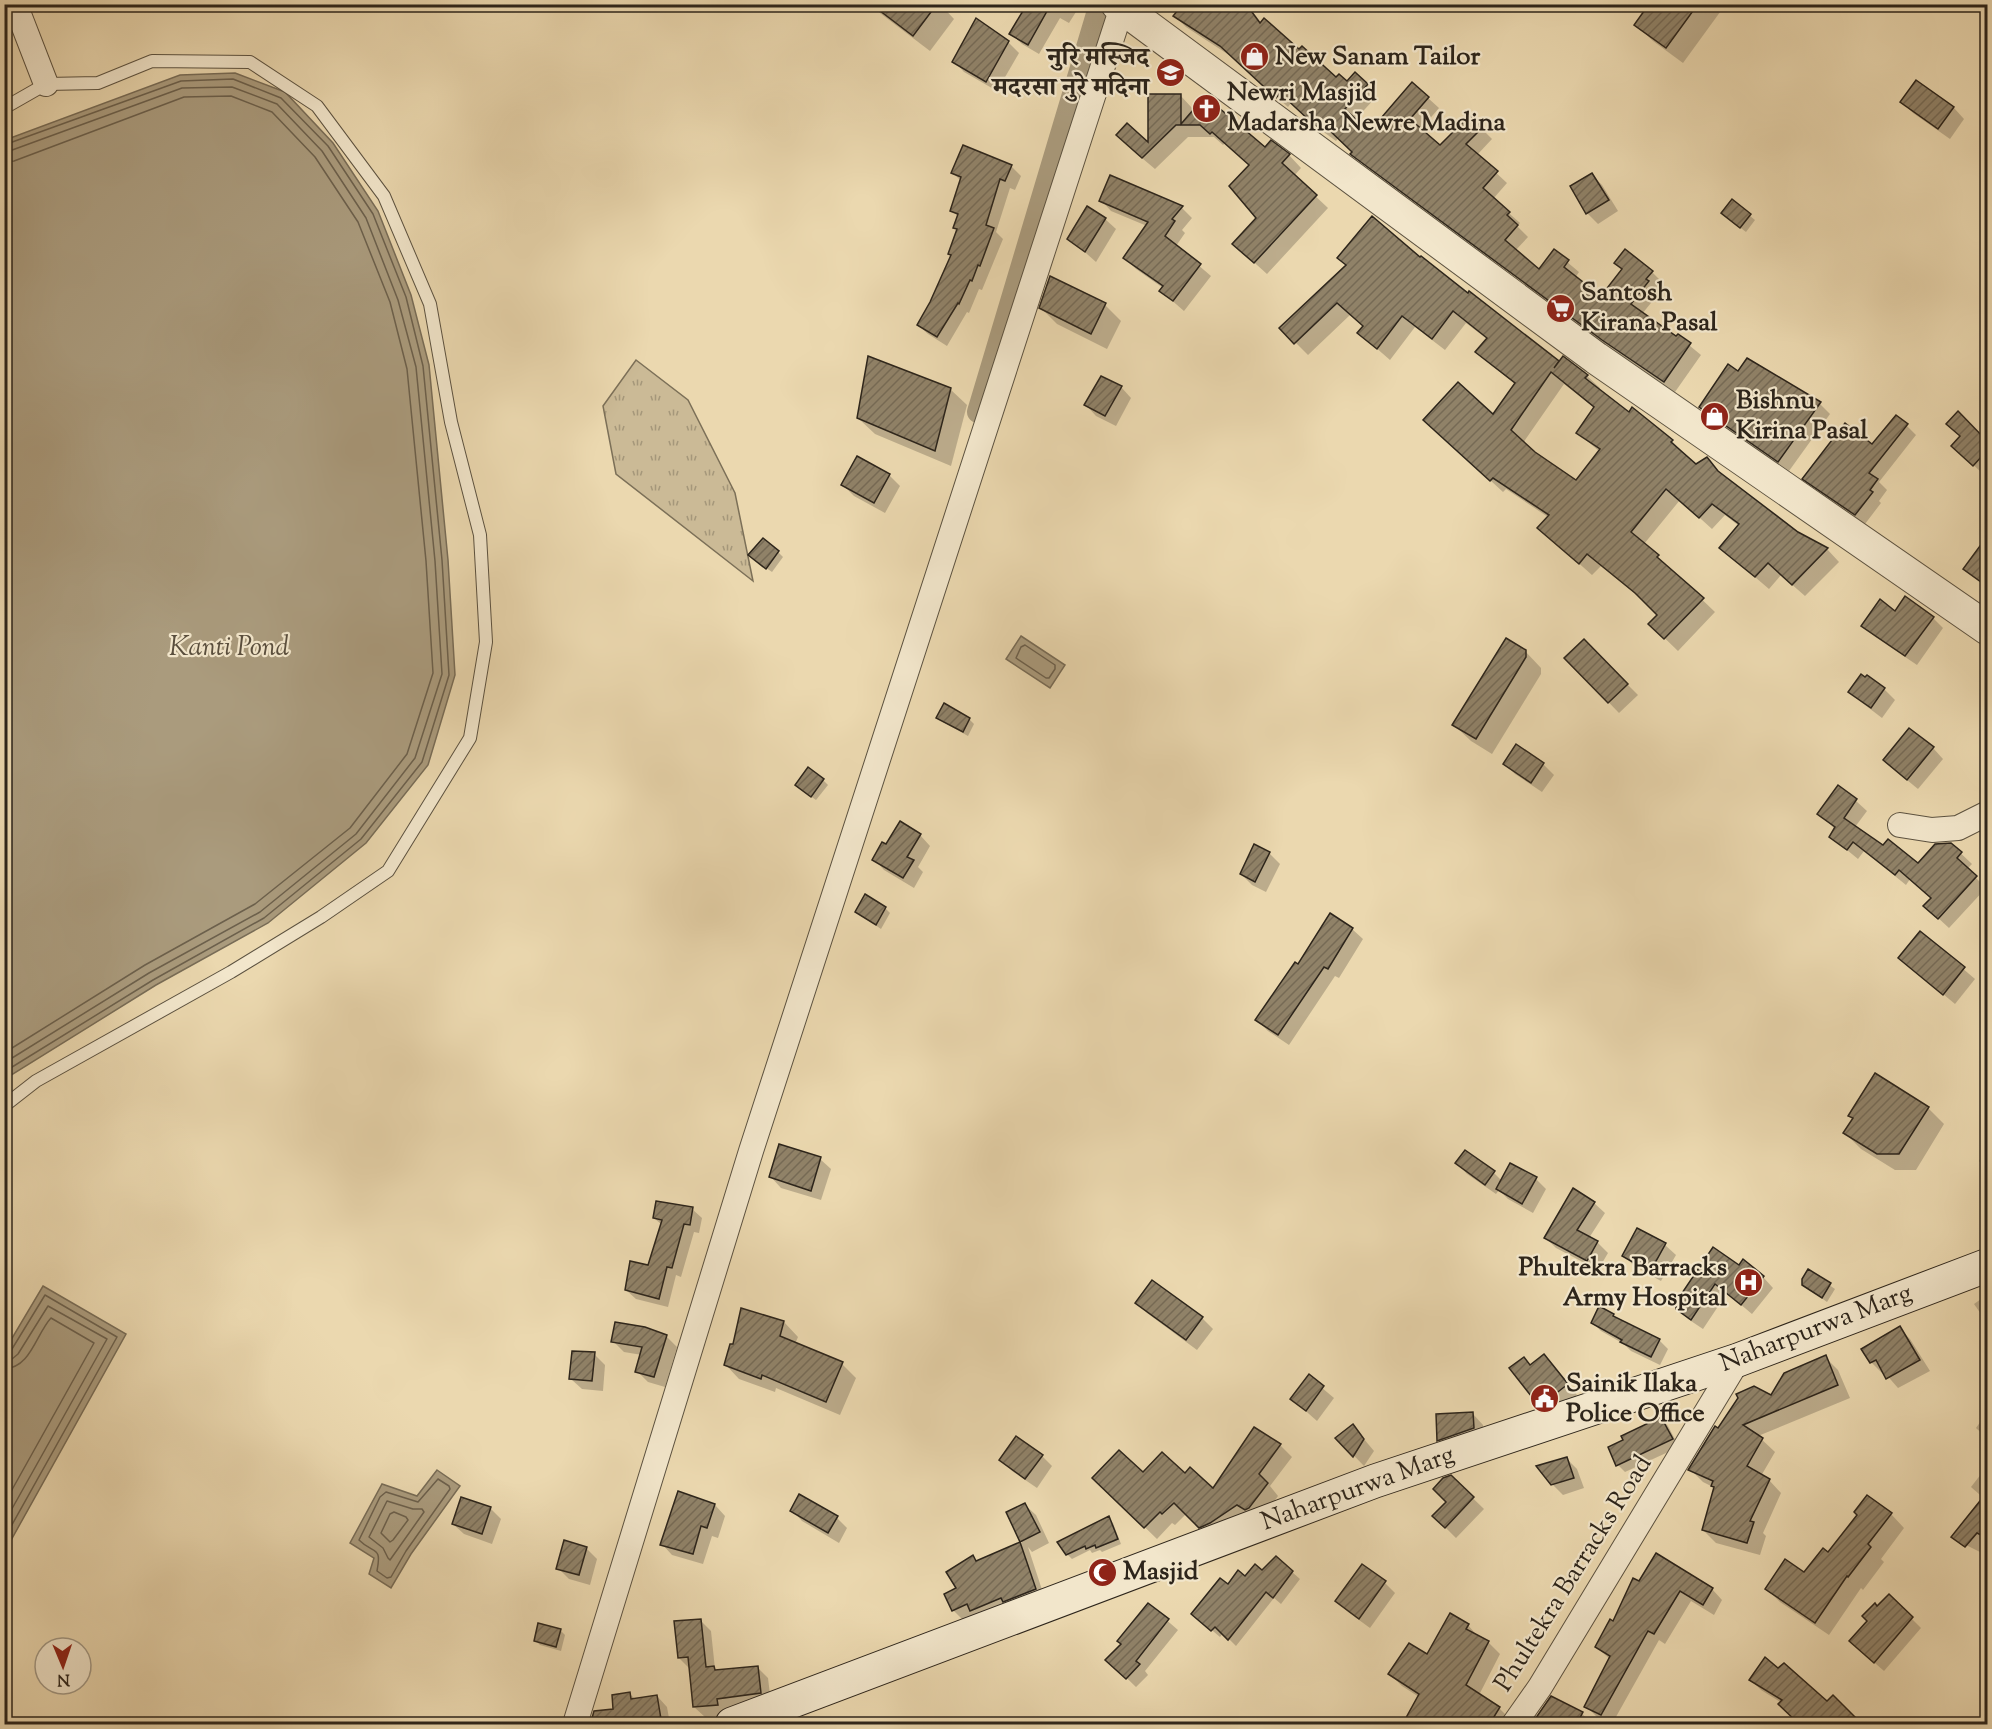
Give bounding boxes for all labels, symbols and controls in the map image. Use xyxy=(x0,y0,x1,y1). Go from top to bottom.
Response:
place label: New Sanam Tailor xyxy=(1275,39,1481,76)
place label: नुरि मस्जिद मदरसा नुरे मदिना xyxy=(990,40,1151,107)
shop icon: New Sanam Tailor xyxy=(1238,41,1270,73)
school or university icon: नुरि मस्जिद मदरसा नुरे मदिना xyxy=(1154,57,1186,89)
place label: Newri Masjid Madarsha Newre Madina xyxy=(1227,75,1506,142)
church icon: Newri Masjid Madarsha Newre Madina xyxy=(1190,92,1222,124)
place label: Santosh Kirana Pasal xyxy=(1581,275,1718,342)
supermarket icon: Santosh Kirana Pasal xyxy=(1544,292,1576,324)
place label: Bishnu Kirina Pasal xyxy=(1736,383,1869,450)
shop icon: Bishnu Kirina Pasal xyxy=(1699,400,1731,432)
water label: Kanti Pond xyxy=(169,629,290,668)
place label: Phultekra Barracks Army Hospital xyxy=(1518,1250,1728,1317)
hospital icon: Phultekra Barracks Army Hospital xyxy=(1732,1267,1764,1299)
street label: Naharpurwa Marg xyxy=(1714,1275,1918,1383)
place label: Sainik Ilaka Police Office xyxy=(1566,1366,1705,1433)
public building icon: Sainik Ilaka Police Office xyxy=(1529,1383,1561,1415)
street label: Naharpurwa Marg xyxy=(1256,1437,1460,1541)
street label: Phultekra Barracks Road xyxy=(1486,1448,1662,1699)
place label: Masjid xyxy=(1123,1554,1199,1591)
mosque icon: Masjid xyxy=(1086,1556,1118,1588)
north arrow xyxy=(33,1636,93,1696)
text: N xyxy=(56,1667,70,1690)

